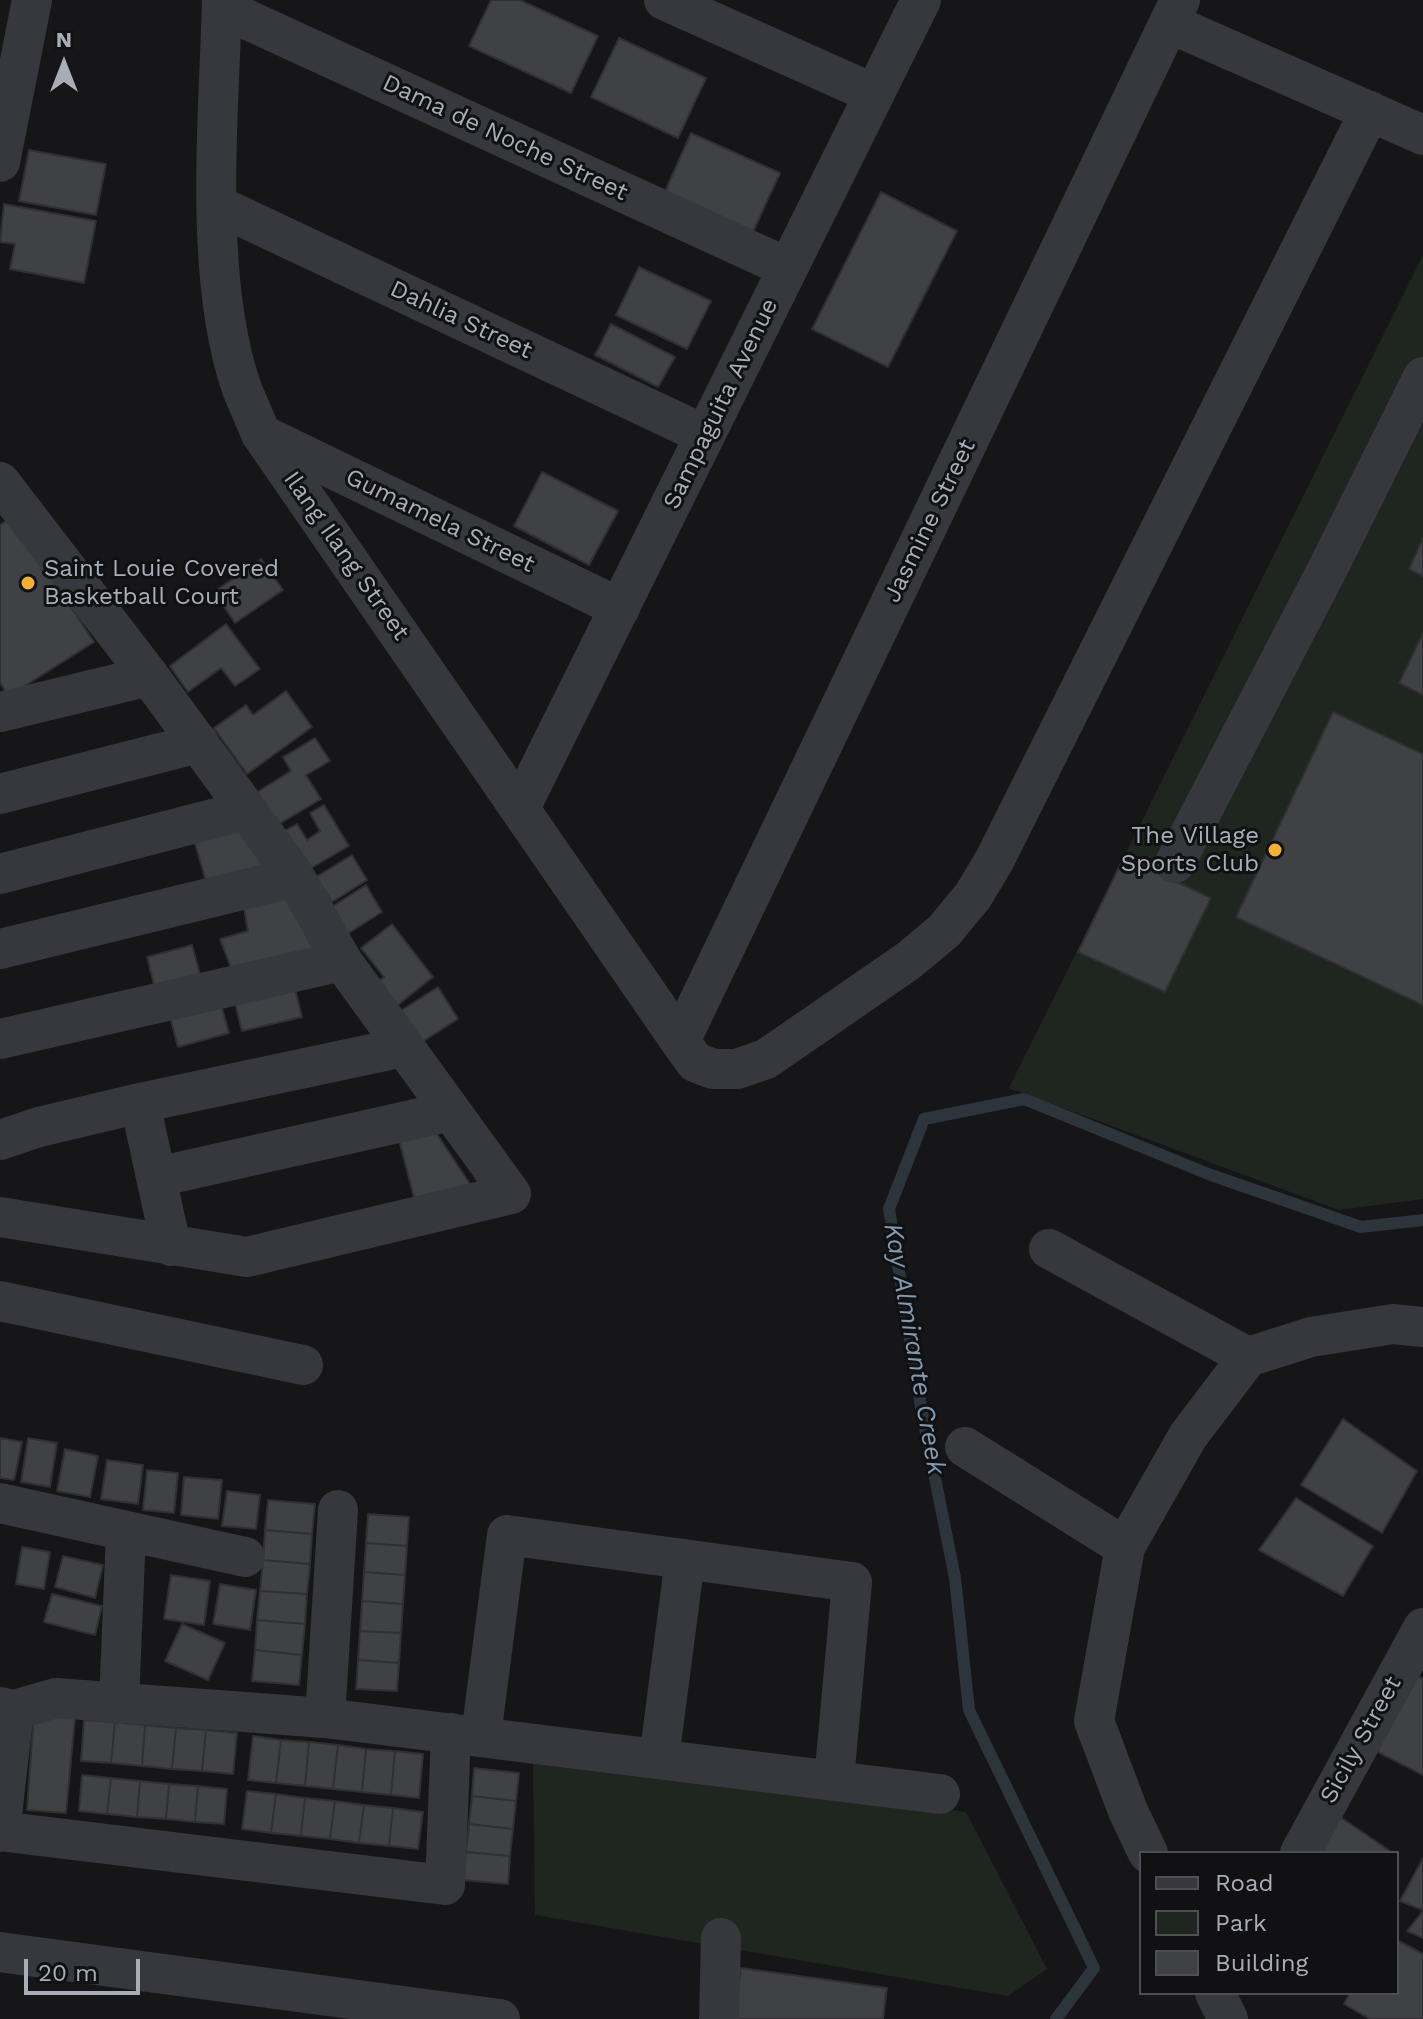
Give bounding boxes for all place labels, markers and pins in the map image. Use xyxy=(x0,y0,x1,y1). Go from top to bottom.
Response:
place label: Saint Louie Covered Basketball Court xyxy=(44,555,279,611)
marker: Saint Louie Covered Basketball Court xyxy=(19,574,37,592)
place label: The Village Sports Club xyxy=(1121,822,1259,878)
marker: The Village Sports Club xyxy=(1266,841,1284,859)

